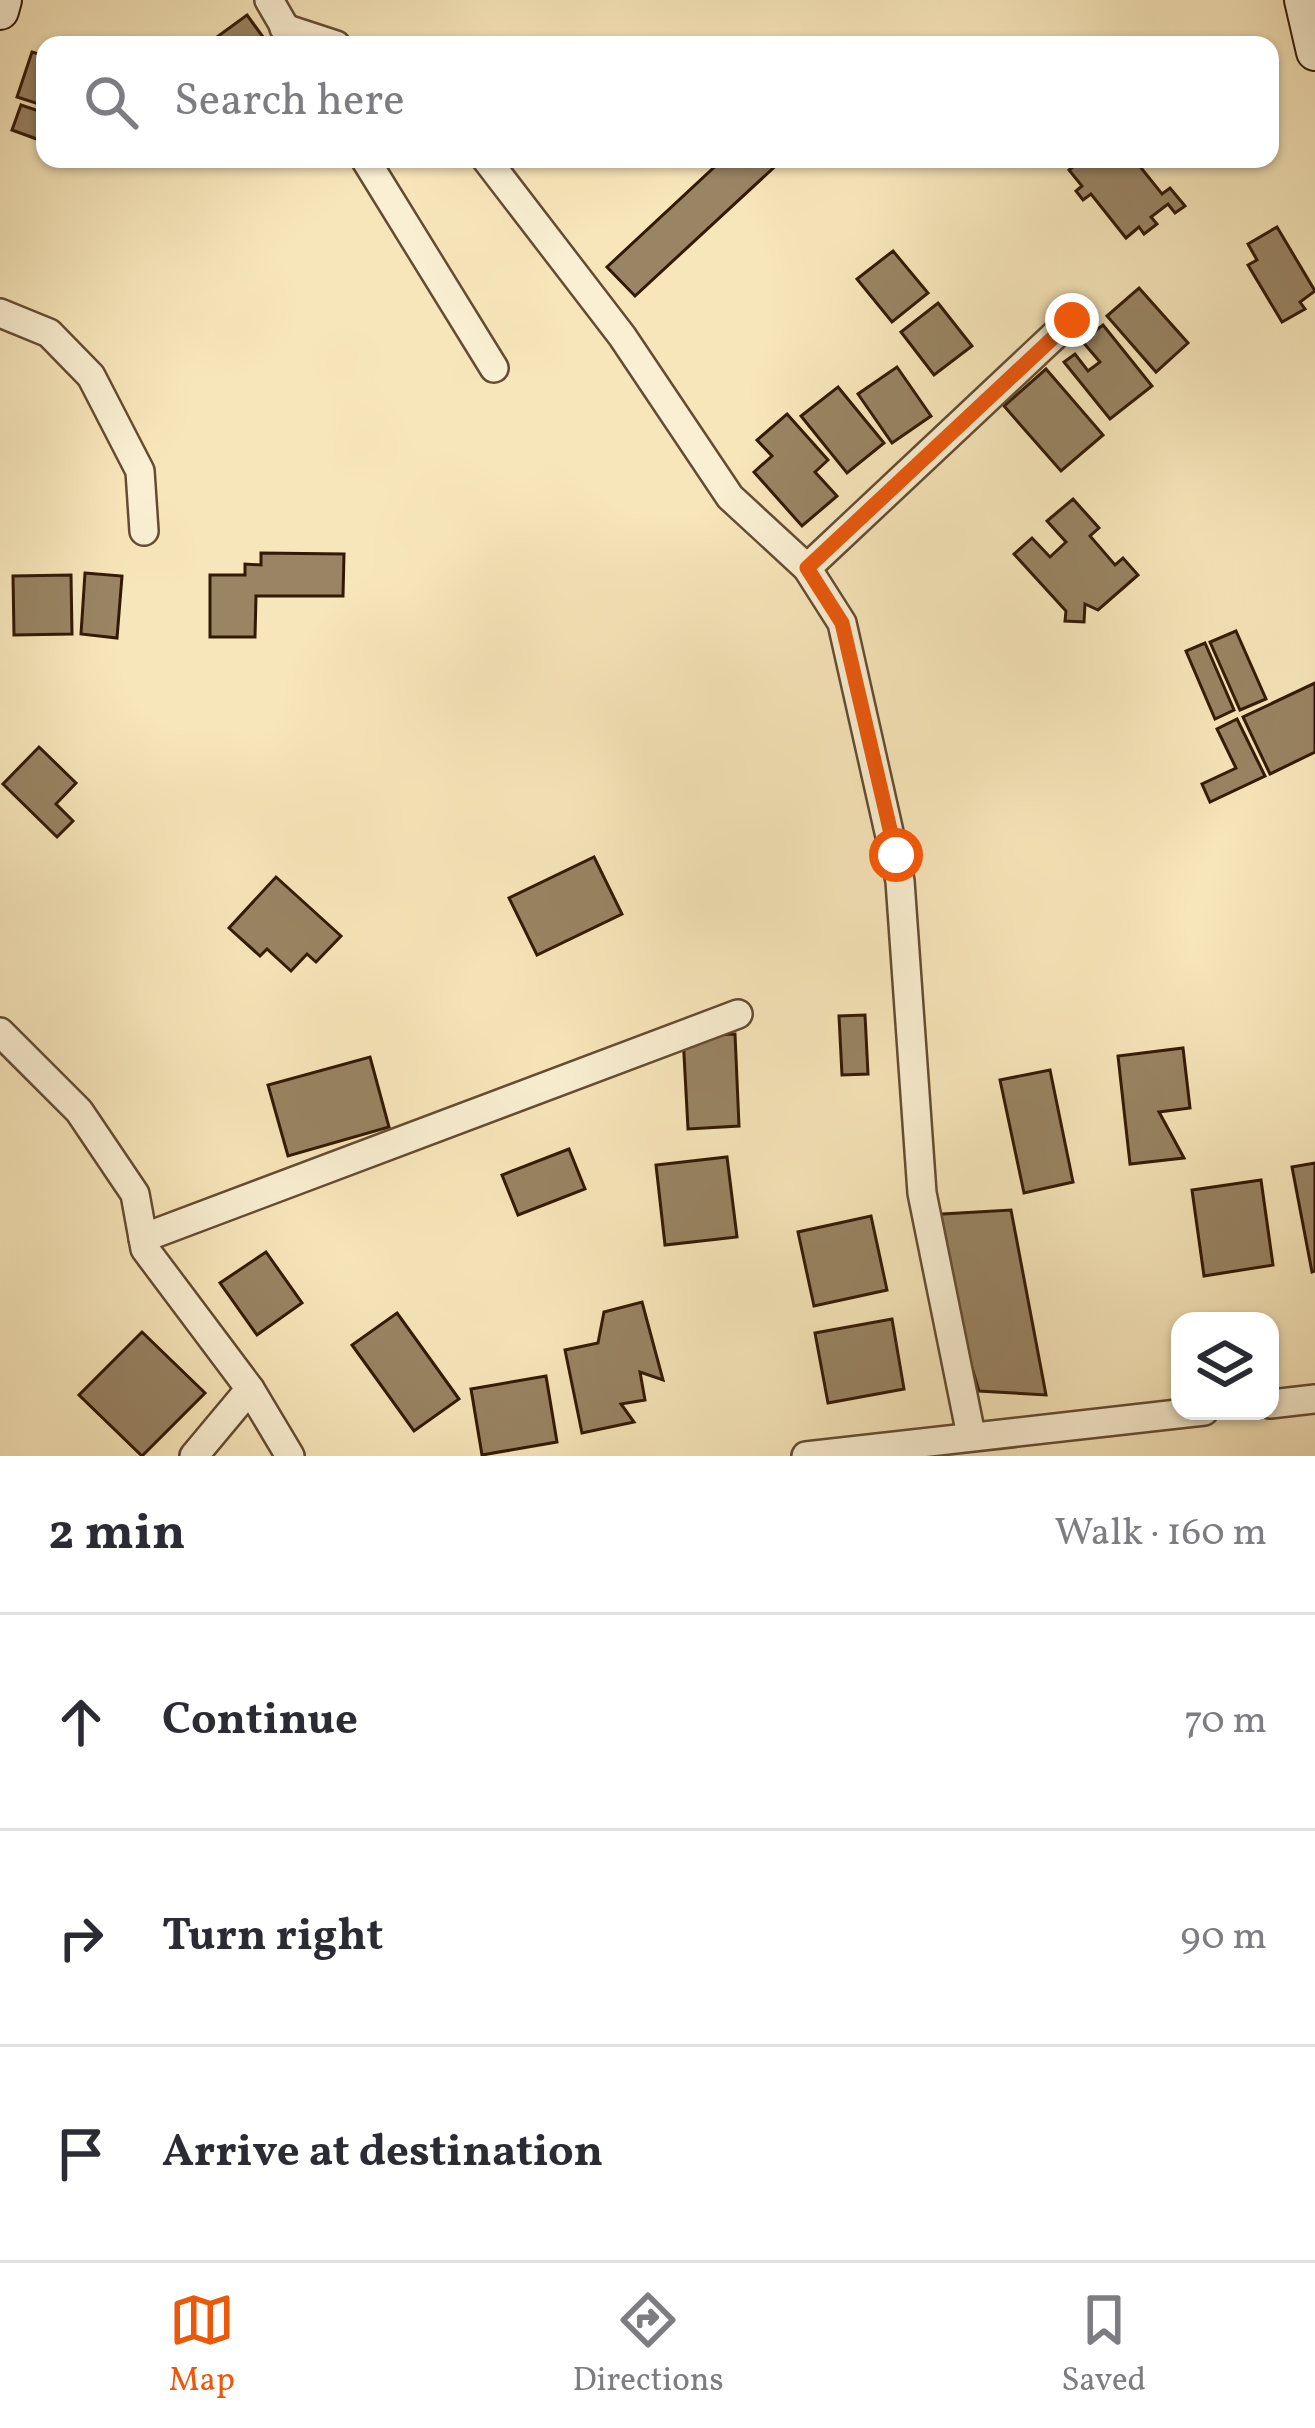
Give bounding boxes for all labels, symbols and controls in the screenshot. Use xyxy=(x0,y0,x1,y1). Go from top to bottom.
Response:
search box xyxy=(36,36,1279,168)
icon: search xyxy=(78,69,144,135)
text: Search here xyxy=(174,71,405,134)
route end xyxy=(1045,293,1099,347)
route start xyxy=(869,828,923,882)
map controls xyxy=(1171,1312,1279,1420)
button: layers xyxy=(1171,1312,1279,1420)
text: 2 min xyxy=(48,1499,186,1570)
text: Walk · 160 m xyxy=(1054,1507,1267,1561)
icon: ahead xyxy=(48,1689,114,1755)
text: Continue xyxy=(162,1690,358,1753)
text: 70 m xyxy=(1184,1695,1267,1749)
icon: right xyxy=(48,1905,114,1971)
text: Turn right xyxy=(162,1906,383,1969)
text: 90 m xyxy=(1180,1911,1267,1965)
icon: arrive xyxy=(48,2121,114,2187)
text: Arrive at destination xyxy=(162,2122,603,2185)
tab: Map xyxy=(169,2287,235,2405)
tab: Directions xyxy=(572,2287,724,2405)
tab: Saved xyxy=(1061,2287,1146,2405)

